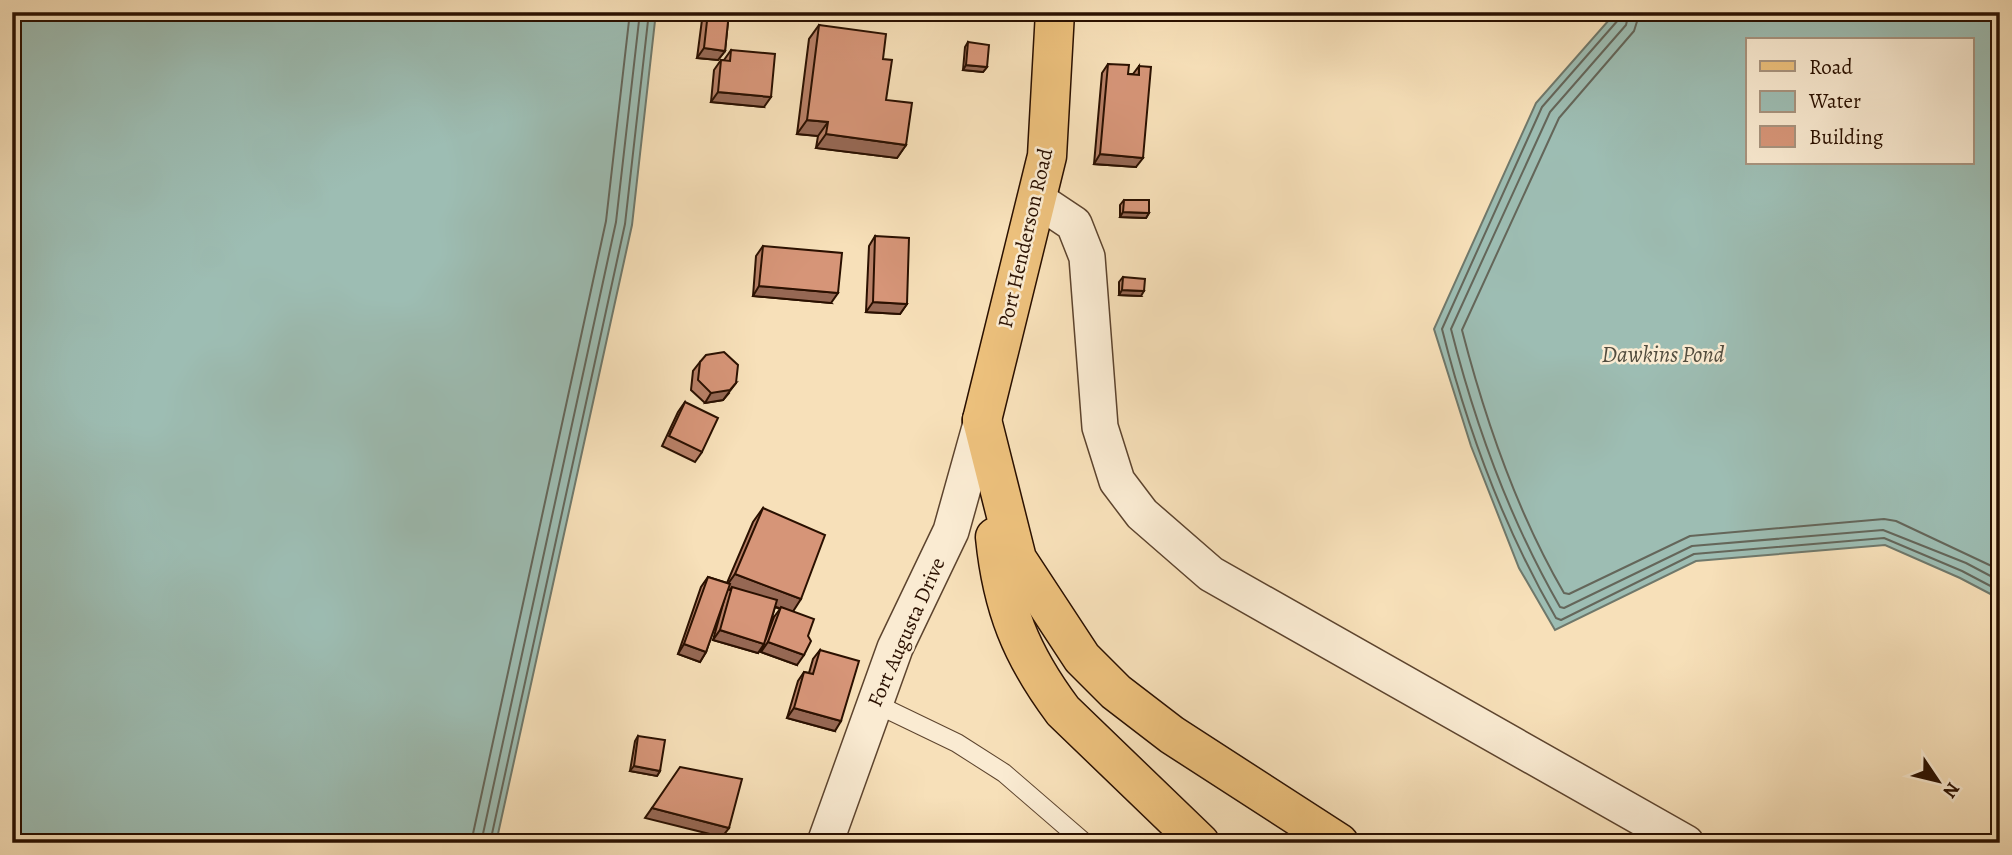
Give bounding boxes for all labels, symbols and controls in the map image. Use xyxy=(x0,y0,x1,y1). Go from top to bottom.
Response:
legend xyxy=(1746,38,1974,164)
text: Road xyxy=(1809,53,1853,81)
text: Water xyxy=(1808,87,1861,115)
text: Building xyxy=(1809,123,1884,151)
street label: Port Henderson Road xyxy=(991,145,1059,331)
water label: Dawkins Pond xyxy=(1602,339,1725,370)
street label: Fort Augusta Drive xyxy=(860,553,952,711)
north arrow xyxy=(1904,746,1974,816)
text: N xyxy=(1936,777,1966,803)

